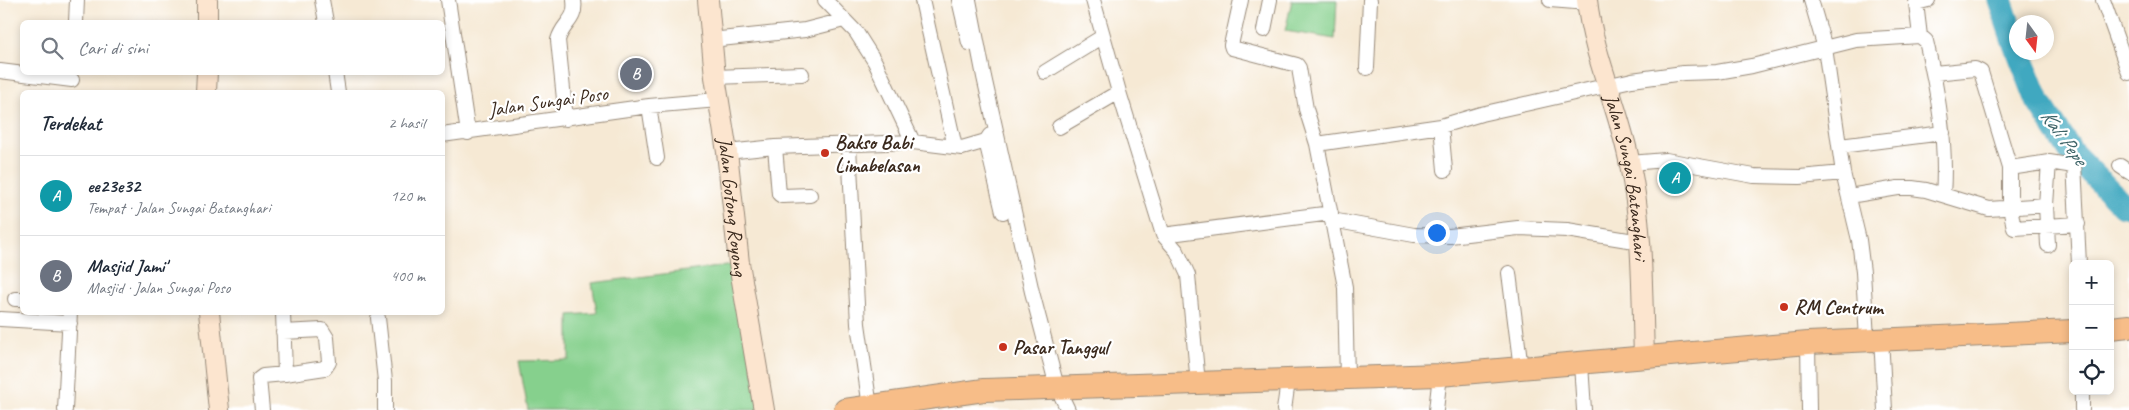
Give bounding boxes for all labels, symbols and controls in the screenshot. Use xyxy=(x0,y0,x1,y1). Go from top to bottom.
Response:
north arrow xyxy=(2009,15,2054,60)
search box xyxy=(20,20,445,75)
icon: search xyxy=(38,34,66,62)
text: Cari di sini xyxy=(78,36,148,60)
pin: B xyxy=(620,55,652,93)
street label: Jalan Sungai Poso xyxy=(486,81,610,122)
street label: Jalan Sungai Batanghari xyxy=(1598,90,1653,263)
water label: Kali Pepe xyxy=(2035,104,2095,172)
text: Terdekat xyxy=(40,110,101,136)
text: 2 hasil xyxy=(388,113,425,133)
place label: Bakso Babi Limabelasan xyxy=(835,130,920,178)
street label: Jalan Gotong Royong xyxy=(712,134,753,280)
marker: Bakso Babi Limabelasan xyxy=(819,147,831,159)
pin: A xyxy=(1659,159,1691,197)
text: ee23e32 xyxy=(87,174,140,198)
text: A xyxy=(52,186,60,206)
text: 120 m xyxy=(391,186,425,206)
text: Tempat · Jalan Sungai Batanghari xyxy=(87,198,270,218)
your location xyxy=(1424,220,1450,246)
text: Masjid Jami' xyxy=(87,254,167,278)
map controls xyxy=(2069,260,2114,395)
button: + xyxy=(2069,260,2114,305)
text: B xyxy=(52,266,60,286)
text: 400 m xyxy=(391,266,425,286)
text: Masjid · Jalan Sungai Poso xyxy=(87,278,230,298)
place label: RM Centrum xyxy=(1794,295,1884,320)
marker: RM Centrum xyxy=(1778,301,1790,313)
button: − xyxy=(2069,305,2114,350)
place label: Pasar Tanggul xyxy=(1013,335,1111,360)
marker: Pasar Tanggul xyxy=(997,341,1009,353)
button: locate xyxy=(2069,350,2114,395)

